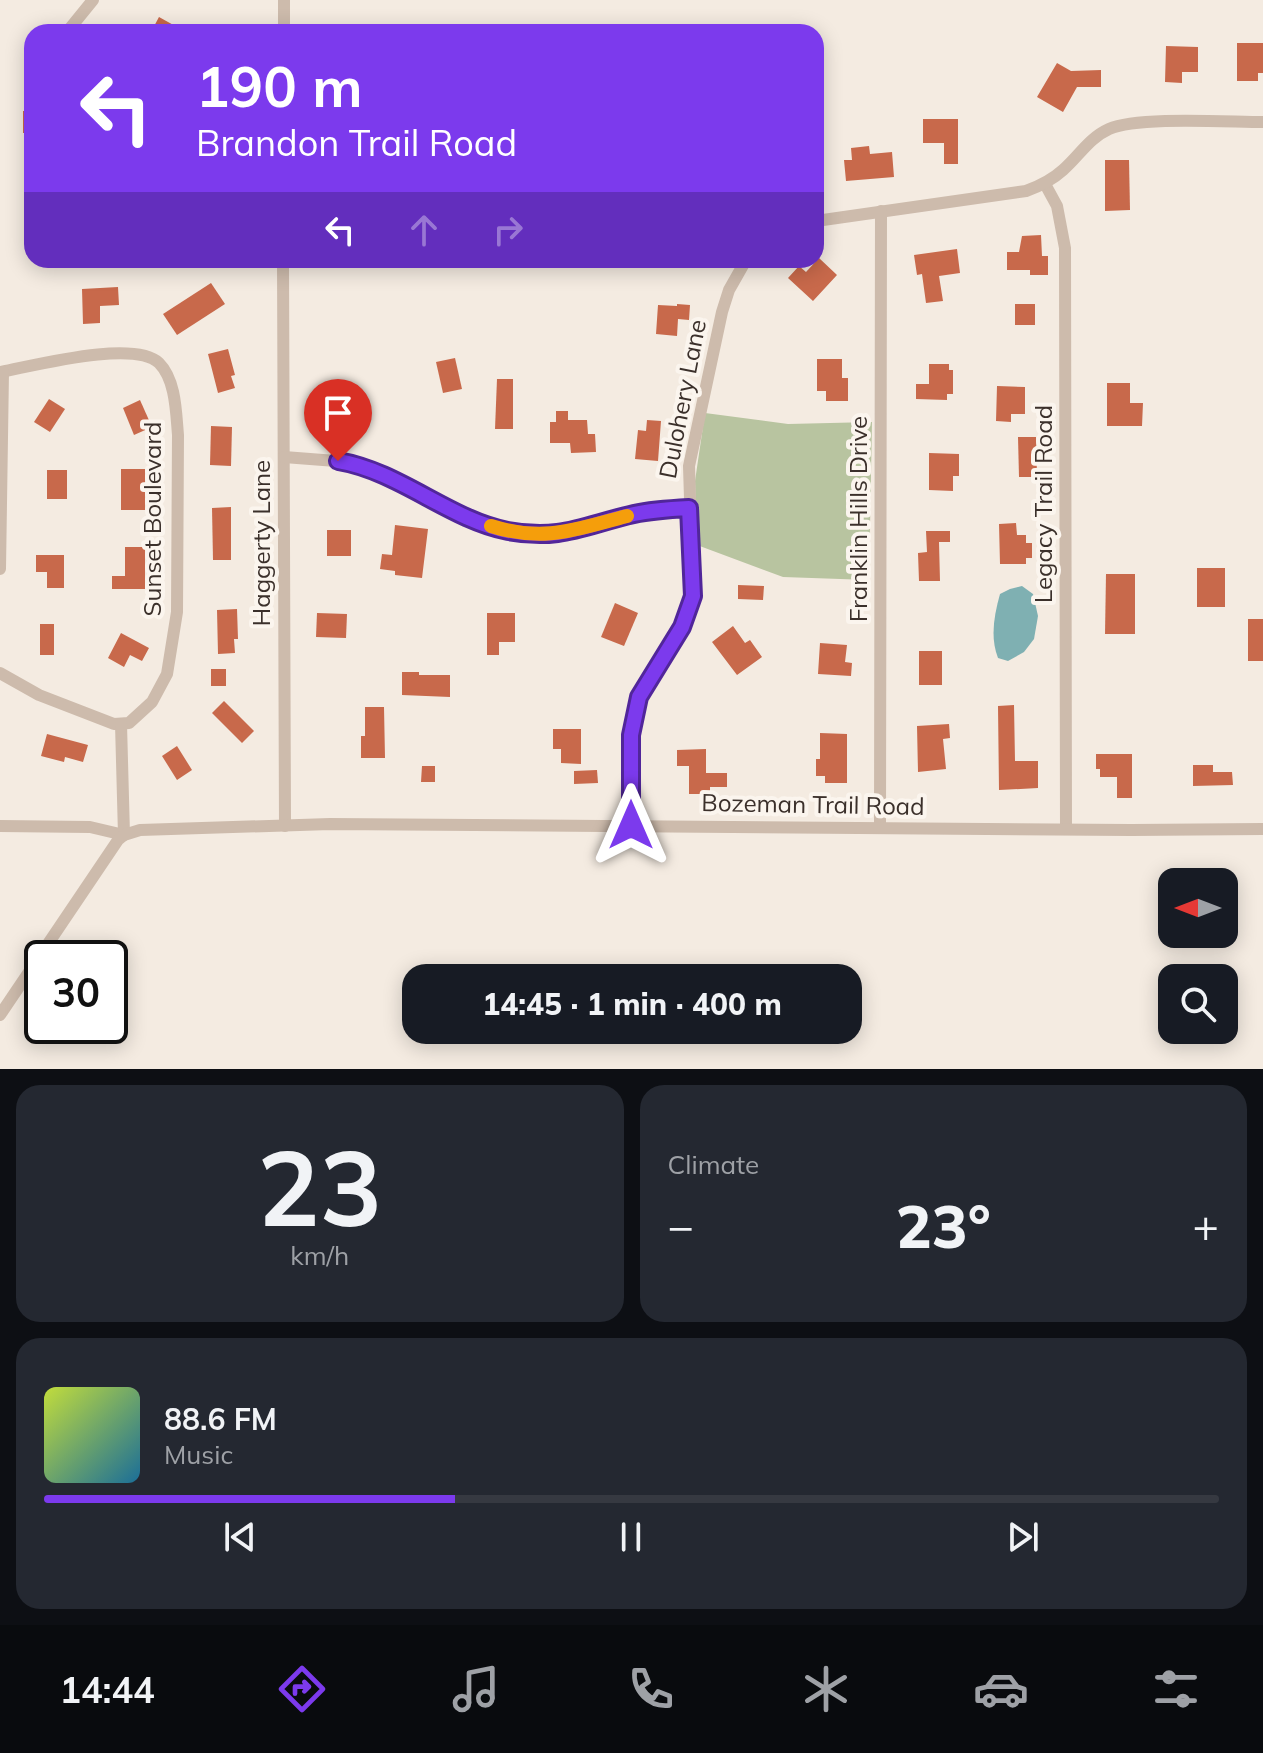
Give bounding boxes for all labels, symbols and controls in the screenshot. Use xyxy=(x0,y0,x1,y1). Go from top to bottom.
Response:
text: 190 m xyxy=(196,51,363,121)
icon: left xyxy=(64,56,168,160)
text: Brandon Trail Road xyxy=(196,120,517,165)
icon: left xyxy=(318,208,362,252)
icon: ahead xyxy=(402,208,446,252)
icon: right xyxy=(486,208,530,252)
street label: Dulohery Lane xyxy=(652,317,712,481)
pin xyxy=(304,379,372,461)
icon: arrive xyxy=(316,391,360,435)
street label: Legacy Trail Road xyxy=(1028,405,1058,603)
street label: Franklin Hills Drive xyxy=(843,416,873,622)
street label: Sunset Boulevard xyxy=(137,422,167,616)
street label: Haggerty Lane xyxy=(246,460,276,626)
position arrow xyxy=(589,783,673,867)
street label: Bozeman Trail Road xyxy=(701,787,925,821)
north arrow xyxy=(1158,868,1238,948)
map controls xyxy=(1158,868,1238,1044)
speed limit sign: 30 xyxy=(24,940,128,1044)
button: search xyxy=(1158,964,1238,1044)
text: 14:45 · 1 min · 400 m xyxy=(482,985,782,1023)
text: 23 xyxy=(257,1121,382,1252)
text: Climate xyxy=(668,1148,759,1181)
text: 23° xyxy=(896,1188,991,1263)
text: − xyxy=(668,1198,694,1253)
text: + xyxy=(1193,1198,1219,1253)
text: km/h xyxy=(290,1239,349,1272)
text: 88.6 FM xyxy=(164,1400,277,1438)
text: Music xyxy=(164,1438,233,1471)
icon: previous xyxy=(218,1515,262,1559)
icon: pause xyxy=(609,1515,653,1559)
icon: next xyxy=(1001,1515,1045,1559)
icon: directions xyxy=(274,1661,330,1717)
icon: music xyxy=(448,1661,504,1717)
icon: phone xyxy=(623,1661,679,1717)
icon: climate xyxy=(798,1661,854,1717)
icon: car xyxy=(973,1661,1029,1717)
icon: filters xyxy=(1148,1661,1204,1717)
text: 14:44 xyxy=(59,1667,155,1712)

